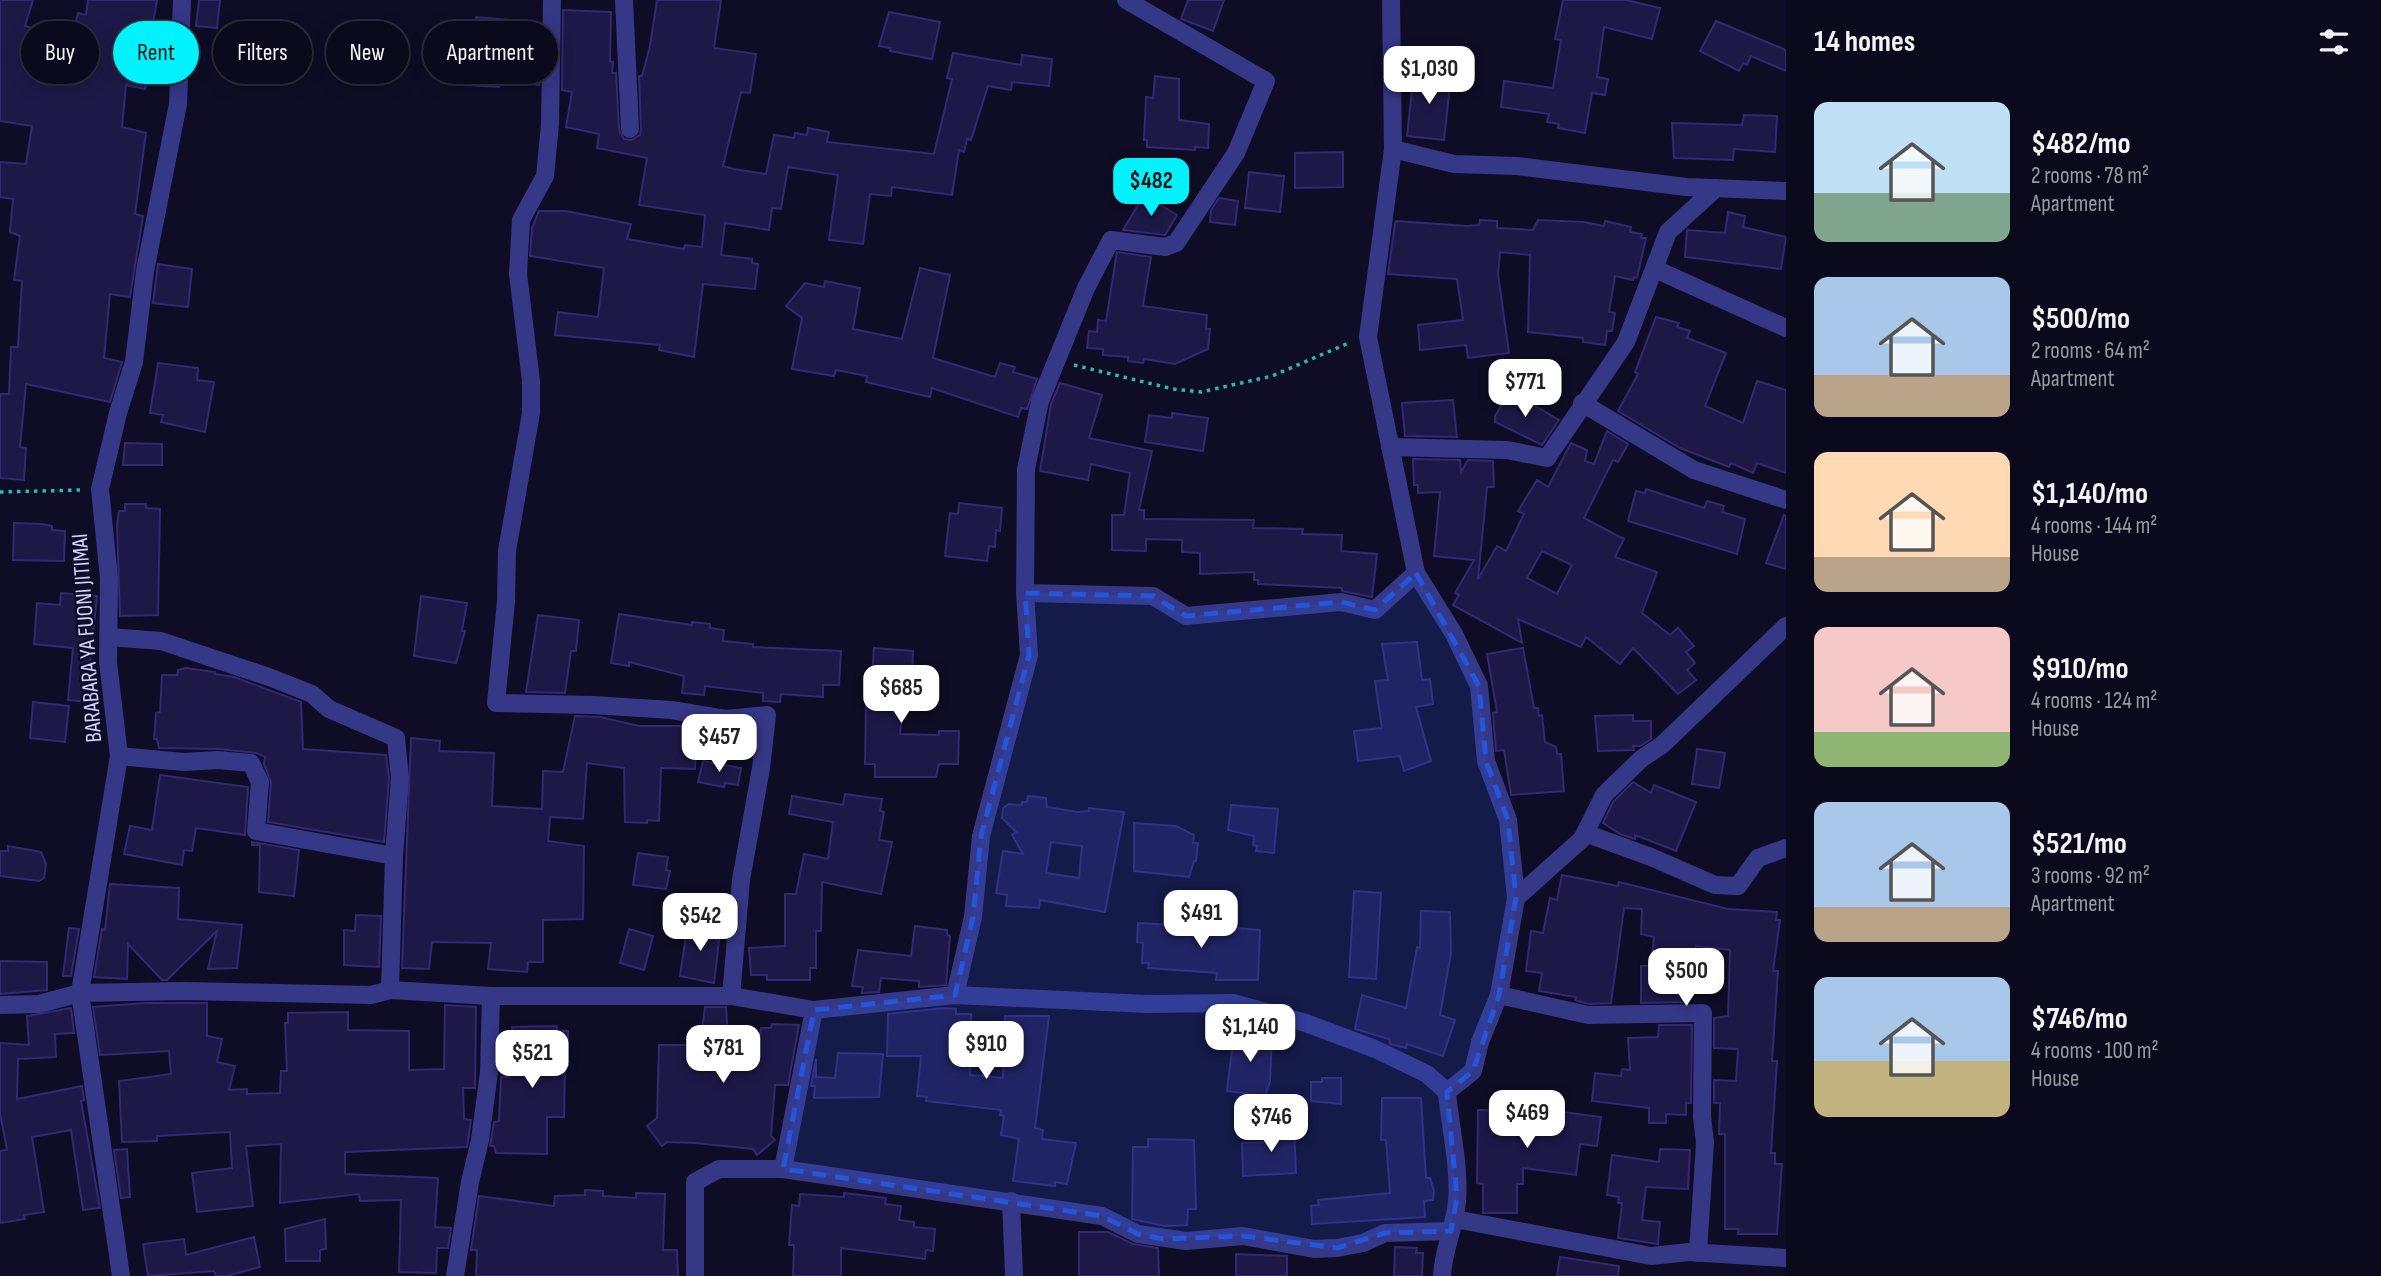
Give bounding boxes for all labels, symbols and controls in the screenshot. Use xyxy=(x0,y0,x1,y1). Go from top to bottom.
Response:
chip: Buy xyxy=(21,21,99,84)
chip: Rent xyxy=(113,21,199,84)
chip: Filters xyxy=(213,21,312,84)
chip: New xyxy=(326,21,409,84)
chip: Apartment xyxy=(423,21,558,84)
icon: filters xyxy=(2315,23,2353,61)
text: 14 homes xyxy=(1814,24,1915,60)
pin: $1,030 xyxy=(1372,46,1486,106)
text: $1,030 xyxy=(1400,55,1458,83)
text: $482/mo xyxy=(2031,126,2131,162)
icon: home xyxy=(1870,130,1954,214)
pin: $482 xyxy=(1110,158,1192,218)
text: 2 rooms · 78 m² xyxy=(2031,162,2149,190)
text: $482 xyxy=(1129,167,1173,195)
text: Apartment xyxy=(2031,190,2115,218)
text: $500/mo xyxy=(2031,301,2130,337)
icon: home xyxy=(1870,305,1954,389)
text: 2 rooms · 64 m² xyxy=(2031,337,2150,365)
pin: $771 xyxy=(1484,360,1566,419)
text: Apartment xyxy=(2031,365,2115,393)
text: $771 xyxy=(1505,368,1545,396)
text: $1,140/mo xyxy=(2031,476,2148,512)
icon: home xyxy=(1870,480,1954,564)
text: 4 rooms · 144 m² xyxy=(2031,512,2157,540)
street label: BARABARA YA FUONI JITIMAI xyxy=(66,533,108,743)
text: House xyxy=(2031,540,2079,568)
text: $910/mo xyxy=(2031,651,2129,687)
icon: home xyxy=(1870,655,1954,739)
pin: $685 xyxy=(860,666,942,725)
text: $685 xyxy=(879,674,923,702)
text: 4 rooms · 124 m² xyxy=(2031,687,2157,715)
pin: $457 xyxy=(678,714,760,774)
text: House xyxy=(2031,715,2079,743)
text: $457 xyxy=(698,723,740,751)
text: $521/mo xyxy=(2031,826,2127,862)
icon: home xyxy=(1870,830,1954,914)
text: 3 rooms · 92 m² xyxy=(2031,862,2150,890)
pin: $491 xyxy=(1160,890,1242,950)
text: Apartment xyxy=(2031,890,2115,918)
pin: $542 xyxy=(659,894,741,953)
text: $491 xyxy=(1180,899,1222,927)
text: $542 xyxy=(679,902,721,930)
pin: $500 xyxy=(1645,948,1727,1008)
text: $500 xyxy=(1664,957,1708,985)
text: $746/mo xyxy=(2031,1001,2128,1037)
pin: $1,140 xyxy=(1193,1004,1307,1064)
icon: home xyxy=(1870,1005,1954,1089)
text: $1,140 xyxy=(1221,1013,1279,1041)
pin: $910 xyxy=(945,1021,1027,1081)
pin: $781 xyxy=(682,1026,764,1085)
pin: $521 xyxy=(491,1030,573,1090)
text: $910 xyxy=(965,1030,1007,1058)
text: $781 xyxy=(702,1034,744,1062)
text: 4 rooms · 100 m² xyxy=(2031,1037,2159,1065)
text: $521 xyxy=(512,1039,552,1067)
text: House xyxy=(2031,1065,2079,1093)
pin: $469 xyxy=(1486,1090,1568,1150)
pin: $746 xyxy=(1230,1094,1312,1154)
text: $469 xyxy=(1505,1099,1549,1127)
text: $746 xyxy=(1250,1103,1292,1131)

